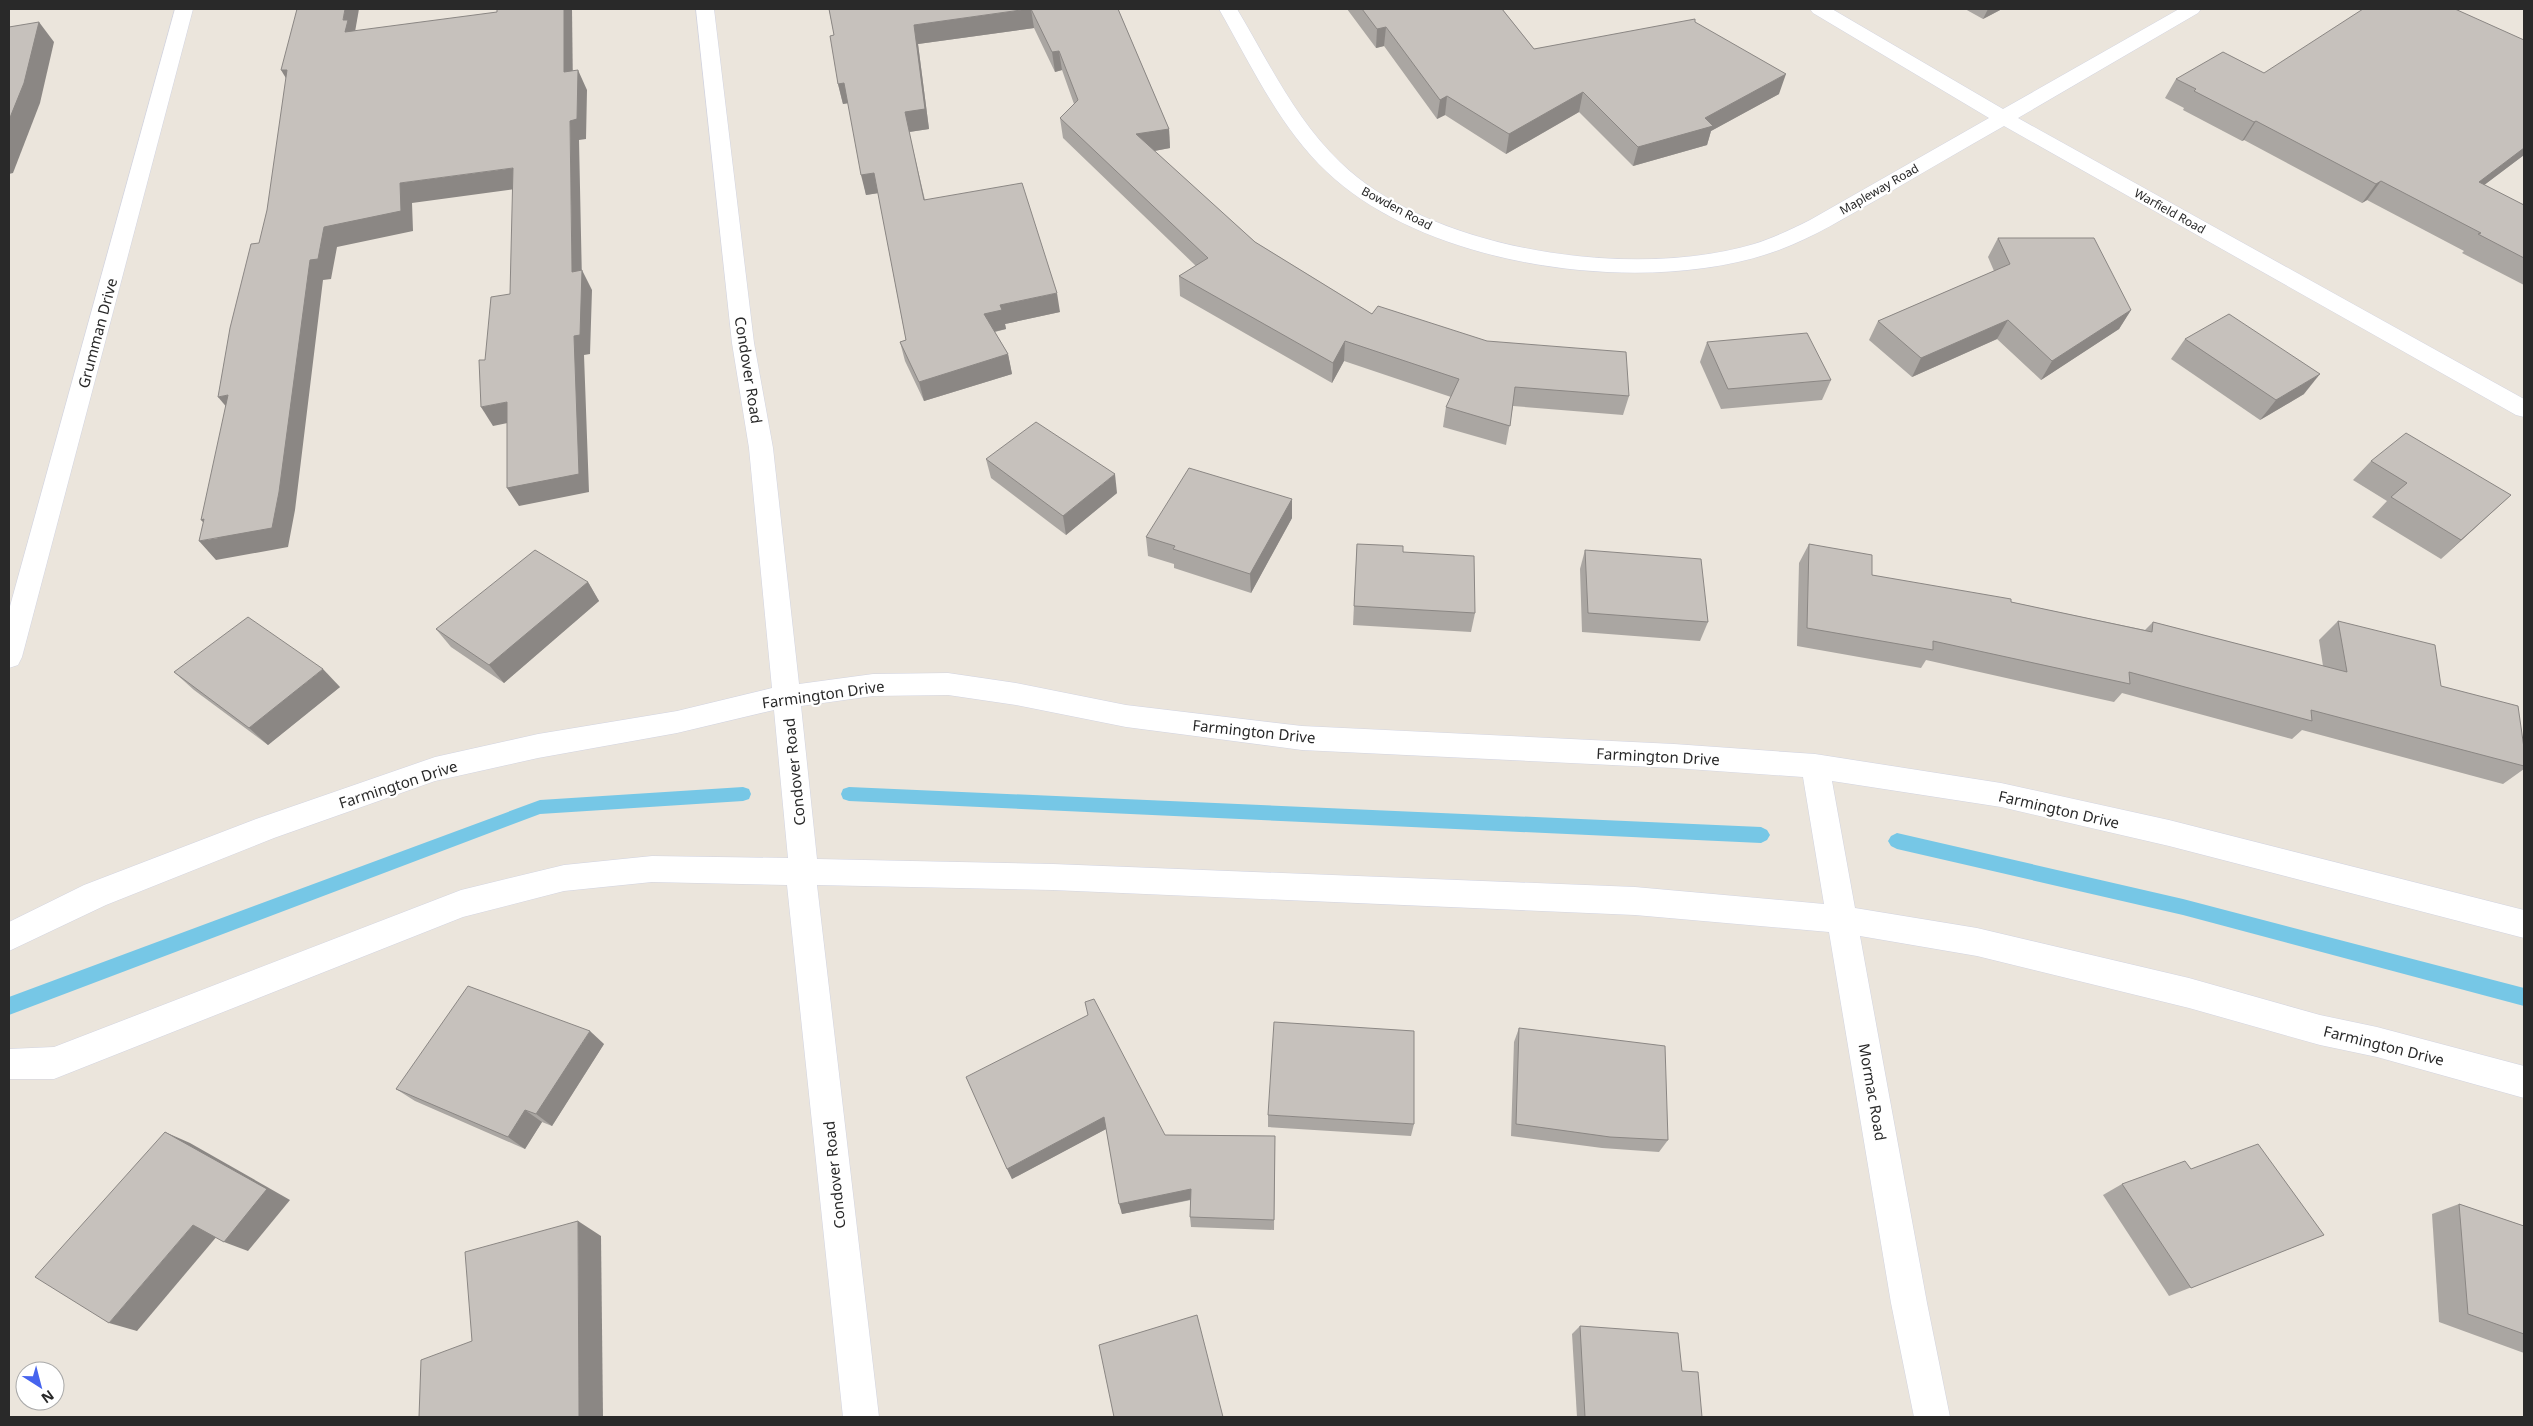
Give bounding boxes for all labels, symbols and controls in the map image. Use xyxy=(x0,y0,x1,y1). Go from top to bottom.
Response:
street label: Mapleway Road xyxy=(1836,159,1922,219)
street label: Bowden Road xyxy=(1359,182,1435,234)
street label: Warfield Road xyxy=(2131,184,2209,238)
street label: Grumman Drive xyxy=(73,276,121,390)
street label: Condover Road xyxy=(731,315,767,425)
street label: Farmington Drive xyxy=(760,676,886,712)
street label: Farmington Drive xyxy=(1192,715,1316,747)
street label: Condover Road xyxy=(778,717,810,827)
street label: Farmington Drive xyxy=(1596,743,1720,769)
street label: Farmington Drive xyxy=(336,755,460,813)
street label: Farmington Drive xyxy=(1997,785,2121,833)
street label: Farmington Drive xyxy=(2322,1020,2446,1070)
street label: Mormac Road xyxy=(1855,1042,1891,1142)
street label: Condover Road xyxy=(818,1120,850,1230)
north arrow xyxy=(15,1361,65,1411)
text: N xyxy=(38,1386,58,1408)

